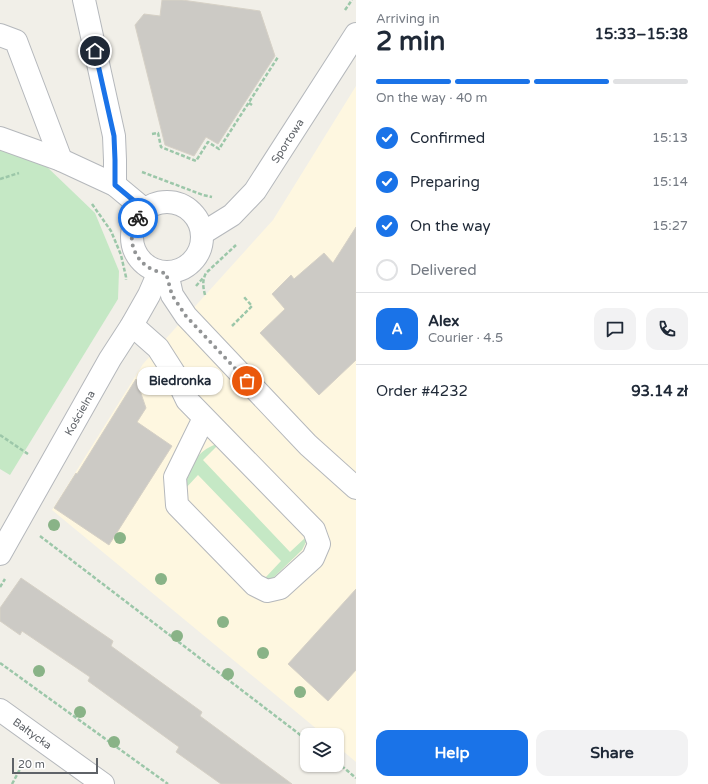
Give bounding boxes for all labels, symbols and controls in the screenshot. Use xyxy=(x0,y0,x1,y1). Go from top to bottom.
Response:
text: Arriving in xyxy=(376,11,440,27)
text: 15:33–15:38 xyxy=(595,25,688,43)
text: 2 min xyxy=(376,26,445,57)
pin xyxy=(78,34,112,68)
icon: home xyxy=(84,40,106,62)
text: On the way · 40 m xyxy=(376,90,488,106)
street label: Sportowa xyxy=(269,117,307,166)
icon: check xyxy=(376,127,398,149)
text: Confirmed xyxy=(410,129,485,147)
text: 15:13 xyxy=(652,130,688,146)
icon: check xyxy=(376,171,398,193)
text: Preparing xyxy=(410,173,480,191)
text: 15:14 xyxy=(652,174,688,190)
courier xyxy=(118,198,158,238)
icon: bike xyxy=(127,207,149,229)
icon: check xyxy=(376,215,398,237)
text: On the way xyxy=(410,217,490,235)
text: 15:27 xyxy=(652,218,688,234)
text: Delivered xyxy=(410,261,477,279)
button: chat xyxy=(594,308,636,350)
button: phone xyxy=(646,308,688,350)
text: Alex xyxy=(428,312,459,330)
text: A xyxy=(391,320,403,338)
text: Courier · 4.5 xyxy=(428,330,503,346)
pin xyxy=(230,364,264,398)
callout: Biedronka xyxy=(137,367,223,395)
icon: bag xyxy=(236,370,258,392)
text: Biedronka xyxy=(149,373,211,389)
text: Order #4232 xyxy=(376,382,468,400)
text: 93.14 zł xyxy=(631,382,688,400)
street label: Kościelna xyxy=(62,388,98,438)
street label: Bałtycka xyxy=(10,715,54,752)
map controls xyxy=(300,728,344,772)
button: layers xyxy=(300,728,344,772)
button: Help xyxy=(376,730,528,776)
button: Share xyxy=(536,730,688,776)
scale bar xyxy=(12,756,98,775)
text: 20 m xyxy=(18,758,45,771)

